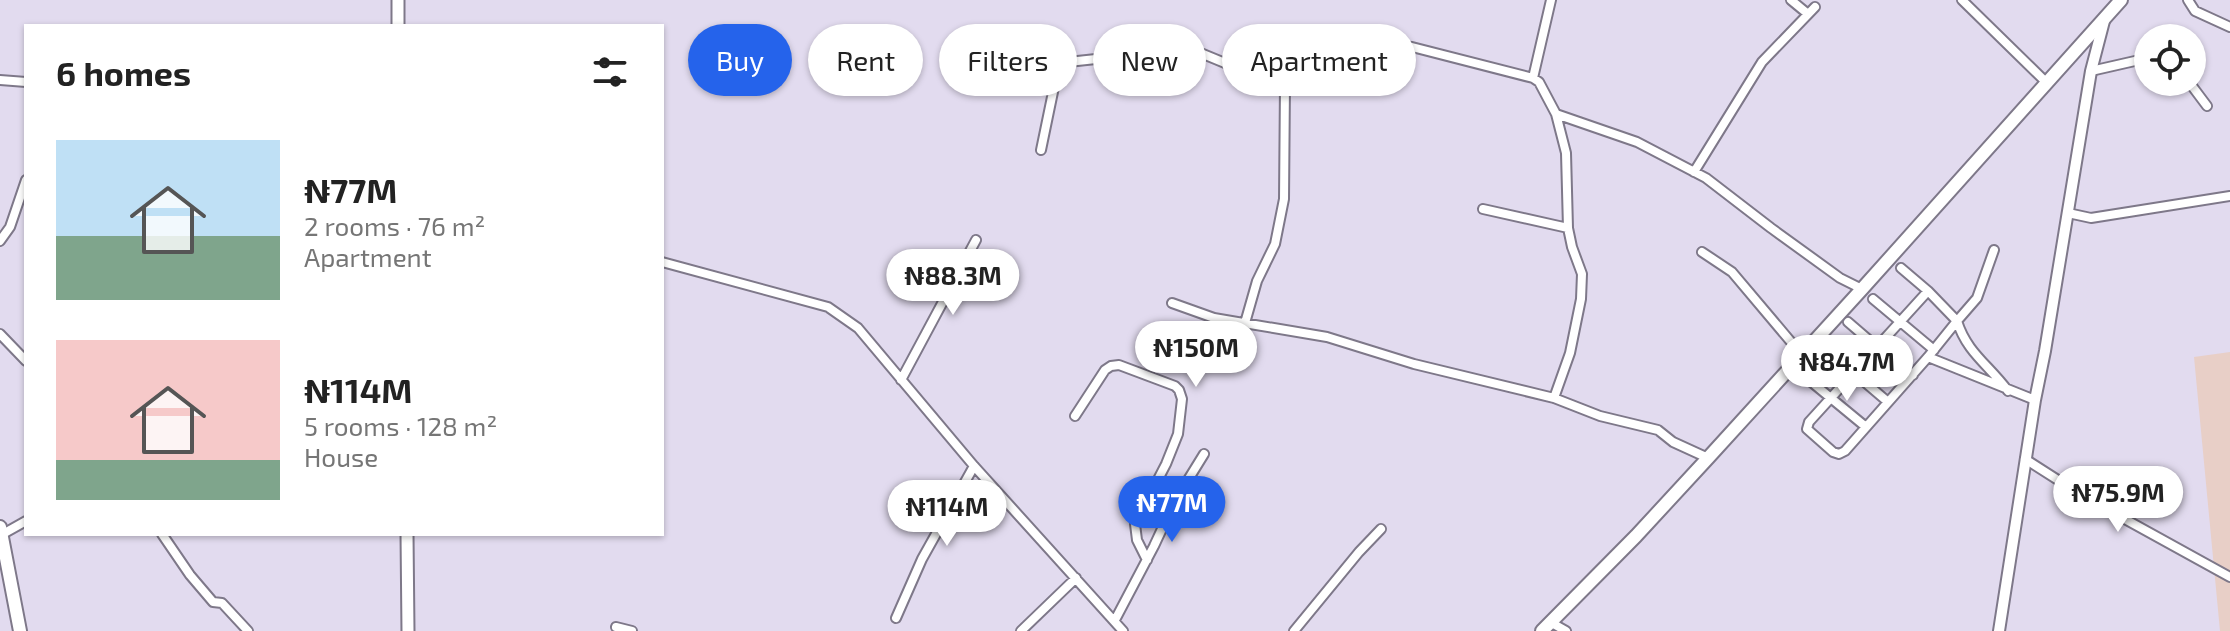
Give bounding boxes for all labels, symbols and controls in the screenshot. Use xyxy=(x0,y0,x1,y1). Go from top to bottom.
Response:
chip: Buy xyxy=(688,24,792,96)
chip: Rent xyxy=(808,24,923,96)
chip: Filters xyxy=(939,24,1077,96)
chip: New xyxy=(1093,24,1206,96)
chip: Apartment xyxy=(1222,24,1416,96)
map controls xyxy=(2134,24,2206,96)
button: locate xyxy=(2134,24,2206,96)
icon: filters xyxy=(588,50,632,94)
text: 6 homes xyxy=(56,52,191,93)
text: ₦77M xyxy=(304,169,397,210)
icon: home xyxy=(120,172,216,268)
text: 2 rooms · 76 m² xyxy=(304,210,485,241)
text: Apartment xyxy=(304,241,432,272)
pin: ₦88.3M xyxy=(888,249,1018,317)
text: ₦88.3M xyxy=(904,259,1002,290)
pin: ₦150M xyxy=(1140,321,1252,389)
text: ₦150M xyxy=(1153,331,1239,362)
pin: ₦84.7M xyxy=(1782,335,1912,403)
text: ₦84.7M xyxy=(1799,345,1895,376)
text: ₦114M xyxy=(304,369,412,410)
icon: home xyxy=(120,372,216,468)
text: 5 rooms · 128 m² xyxy=(304,410,497,441)
text: House xyxy=(304,441,378,472)
pin: ₦75.9M xyxy=(2053,466,2183,534)
pin: ₦77M xyxy=(1125,476,1219,544)
text: ₦75.9M xyxy=(2071,476,2165,507)
pin: ₦114M xyxy=(891,480,1003,548)
text: ₦77M xyxy=(1136,486,1208,517)
text: ₦114M xyxy=(906,490,988,521)

